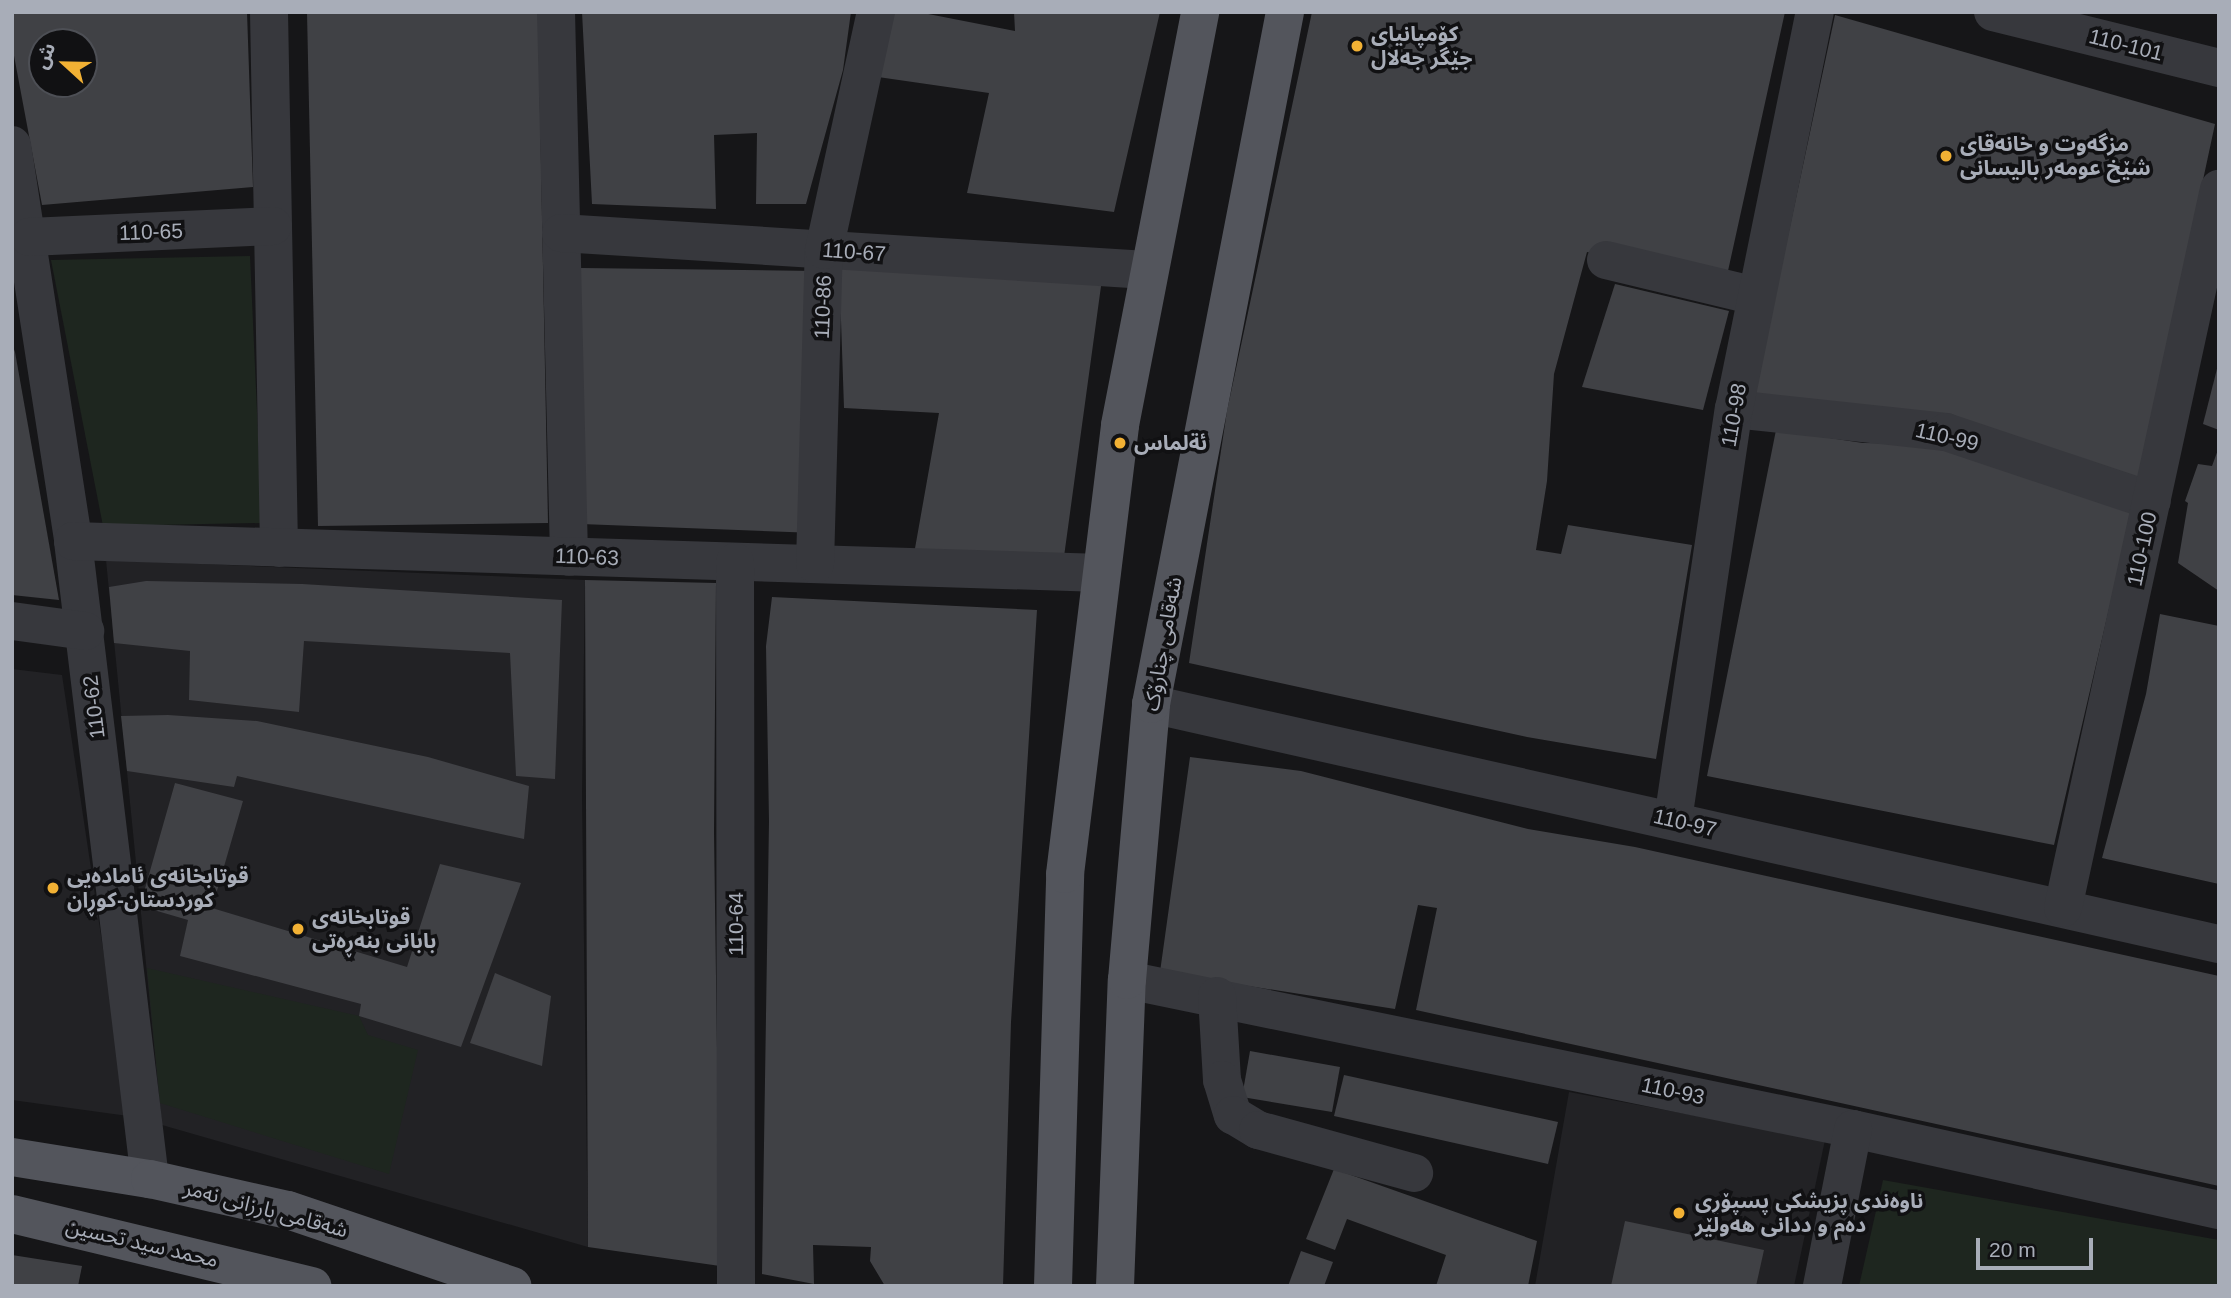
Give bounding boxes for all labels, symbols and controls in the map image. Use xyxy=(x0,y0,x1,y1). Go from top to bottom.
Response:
place label: کۆمپانیای جێگر جەلال xyxy=(1371,21,1472,71)
street label: 110-101 xyxy=(2086,24,2166,66)
north arrow xyxy=(28,28,98,98)
marker: کۆمپانیای جێگر جەلال xyxy=(1349,38,1365,54)
text: ش xyxy=(30,40,60,72)
place label: مزگەوت و خانەقای شێخ عومەر بالیسانی xyxy=(1960,131,2151,181)
marker: مزگەوت و خانەقای شێخ عومەر بالیسانی xyxy=(1938,148,1954,164)
street label: 110-65 xyxy=(119,218,183,246)
street label: 110-67 xyxy=(821,237,887,267)
street label: 110-86 xyxy=(809,275,837,339)
street label: 110-98 xyxy=(1716,381,1752,449)
street label: 110-99 xyxy=(1913,418,1981,456)
place label: ئةلماس xyxy=(1134,430,1207,456)
marker: ئةلماس xyxy=(1112,435,1128,451)
street label: 110-100 xyxy=(2122,509,2162,589)
street label: 110-63 xyxy=(555,543,619,571)
street label: شەقامی چنارۆک xyxy=(1139,575,1187,713)
street label: 110-62 xyxy=(78,674,110,740)
street label: 110-97 xyxy=(1651,804,1719,842)
place label: قوتابخانەی ئامادەیی کوردستان-کوڕان xyxy=(67,863,249,913)
marker: قوتابخانەی ئامادەیی کوردستان-کوڕان xyxy=(45,880,61,896)
street label: 110-64 xyxy=(723,892,749,956)
place label: قوتابخانەی بابانی بنەڕەتی xyxy=(312,904,436,954)
marker: قوتابخانەی بابانی بنەڕەتی xyxy=(290,921,306,937)
street label: 110-93 xyxy=(1639,1072,1707,1110)
street label: شەقامی بارزانی نەمر xyxy=(181,1175,351,1243)
place label: ناوەندی پزیشکی پسپۆڕی دەم و ددانی هەولێر xyxy=(1695,1188,1923,1238)
marker: ناوەندی پزیشکی پسپۆڕی دەم و ددانی هەولێر xyxy=(1669,1203,1689,1223)
street label: محمد سید تحسین xyxy=(63,1213,221,1273)
scale bar xyxy=(1979,1224,2096,1268)
text: 20 m xyxy=(1989,1238,2036,1261)

